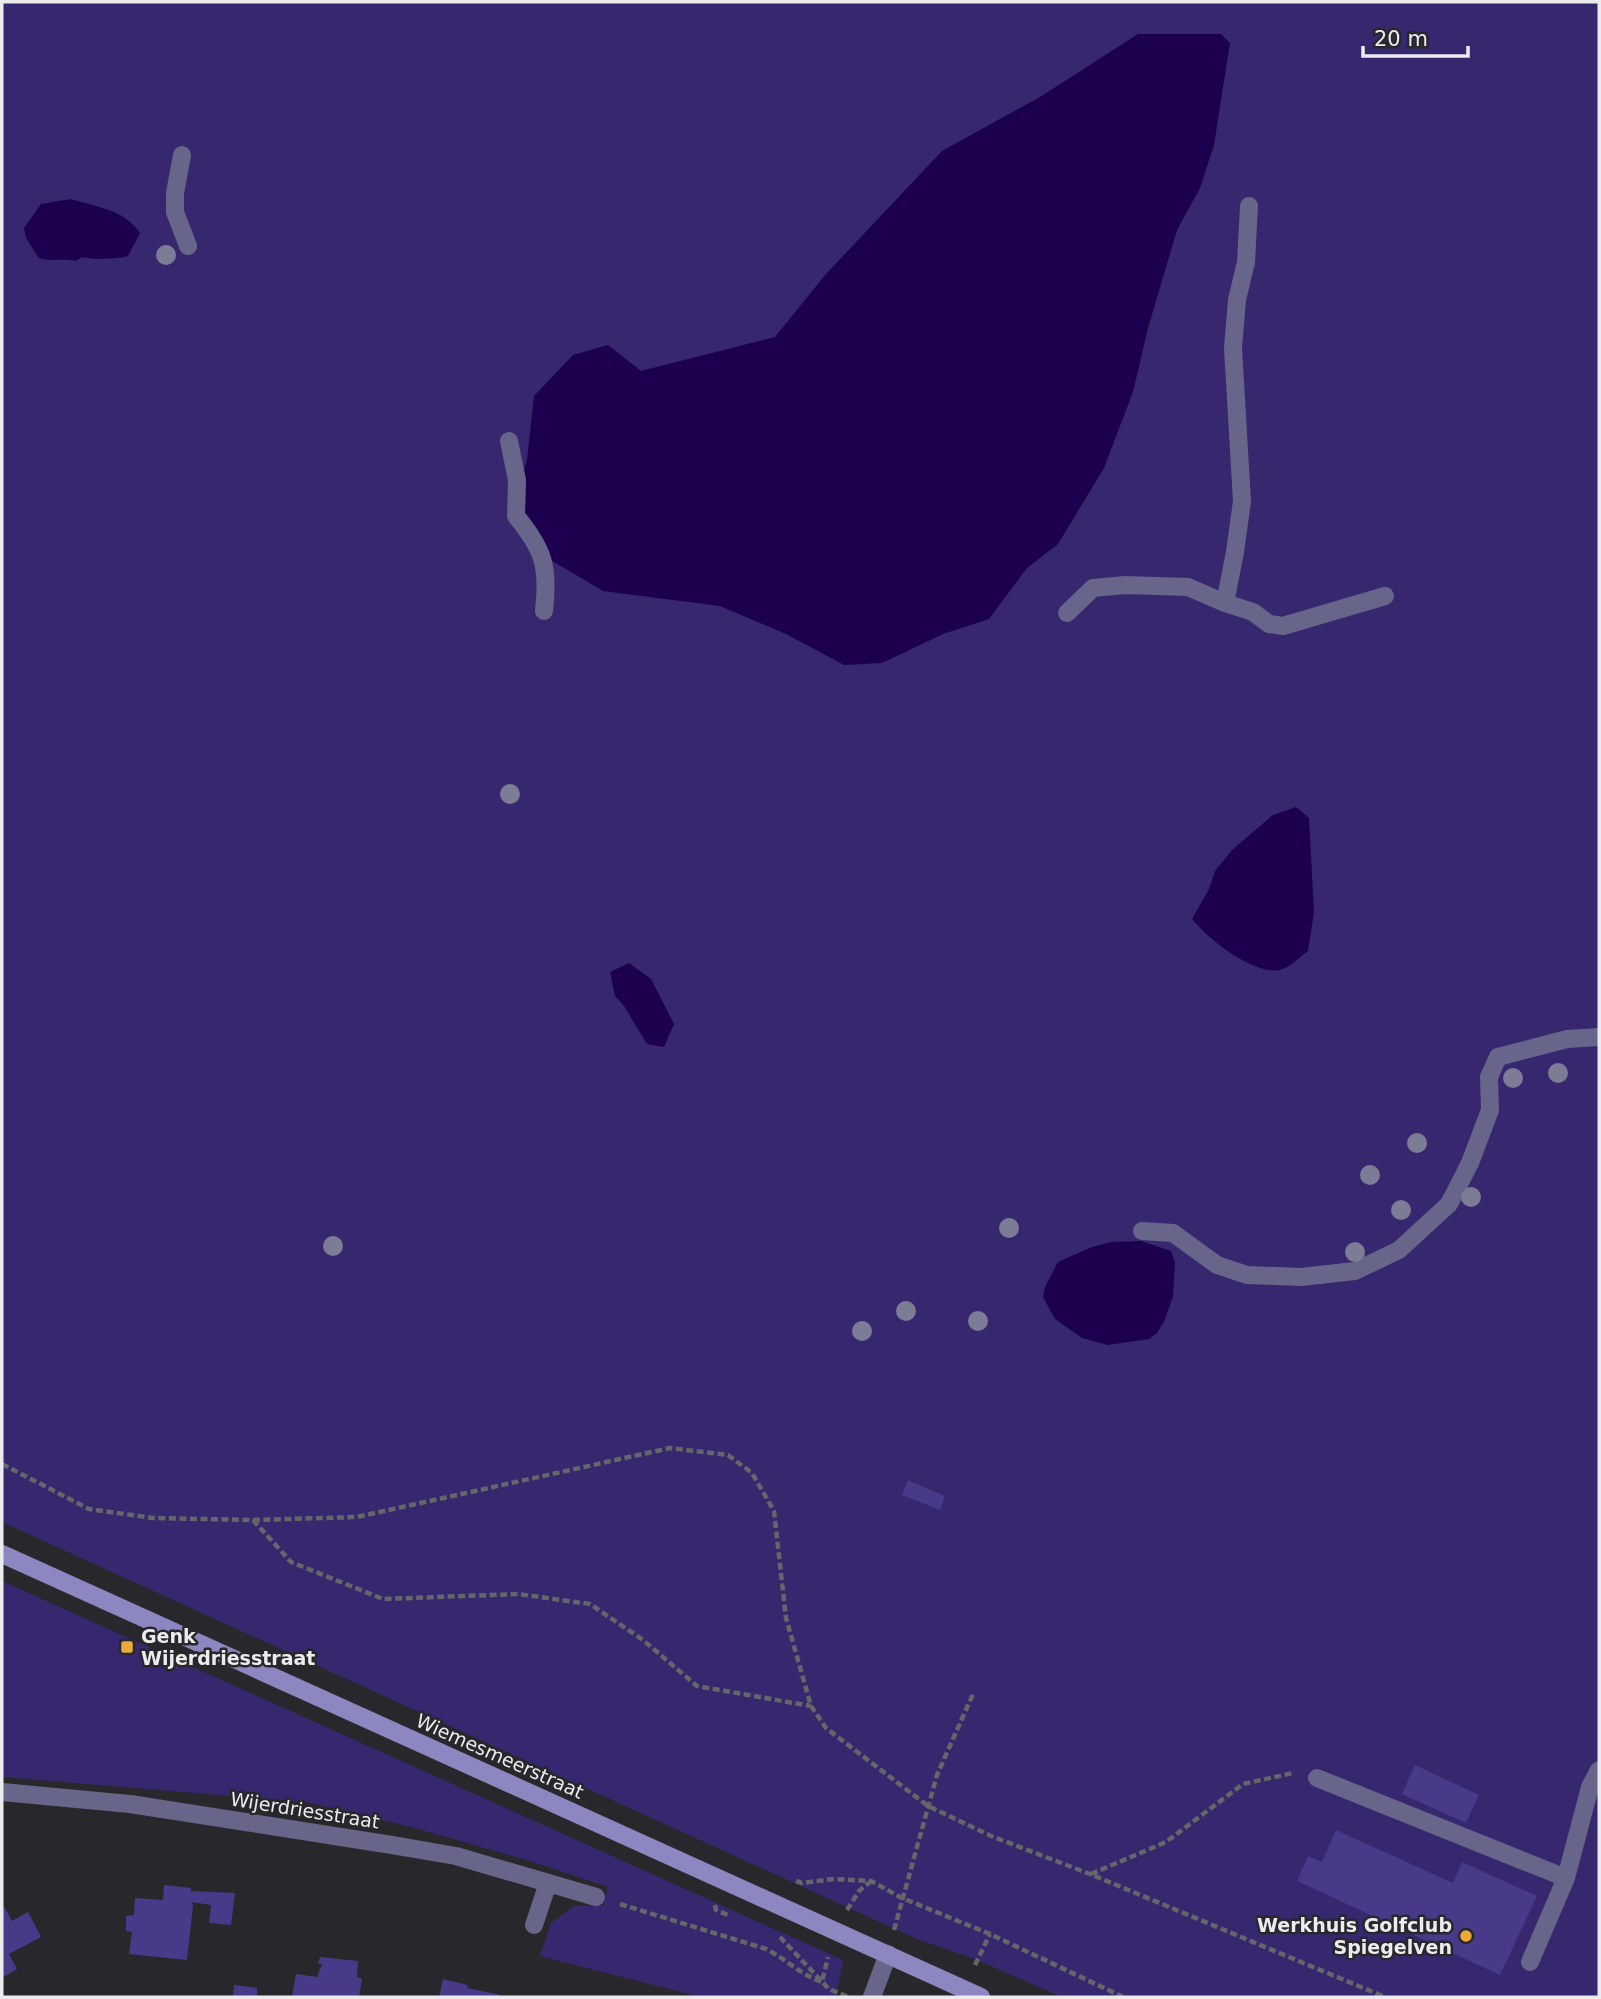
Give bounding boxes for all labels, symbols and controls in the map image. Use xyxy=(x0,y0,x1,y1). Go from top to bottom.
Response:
scale bar xyxy=(1363,14,1468,58)
text: 20 m xyxy=(1374,27,1428,51)
place label: Genk Wijerdriesstraat xyxy=(141,1625,315,1669)
marker: Genk Wijerdriesstraat xyxy=(119,1639,135,1655)
street label: Wiemesmeerstraat xyxy=(413,1709,587,1803)
street label: Wijerdriesstraat xyxy=(229,1787,381,1833)
place label: Werkhuis Golfclub Spiegelven xyxy=(1257,1914,1452,1958)
marker: Werkhuis Golfclub Spiegelven xyxy=(1458,1928,1474,1944)

